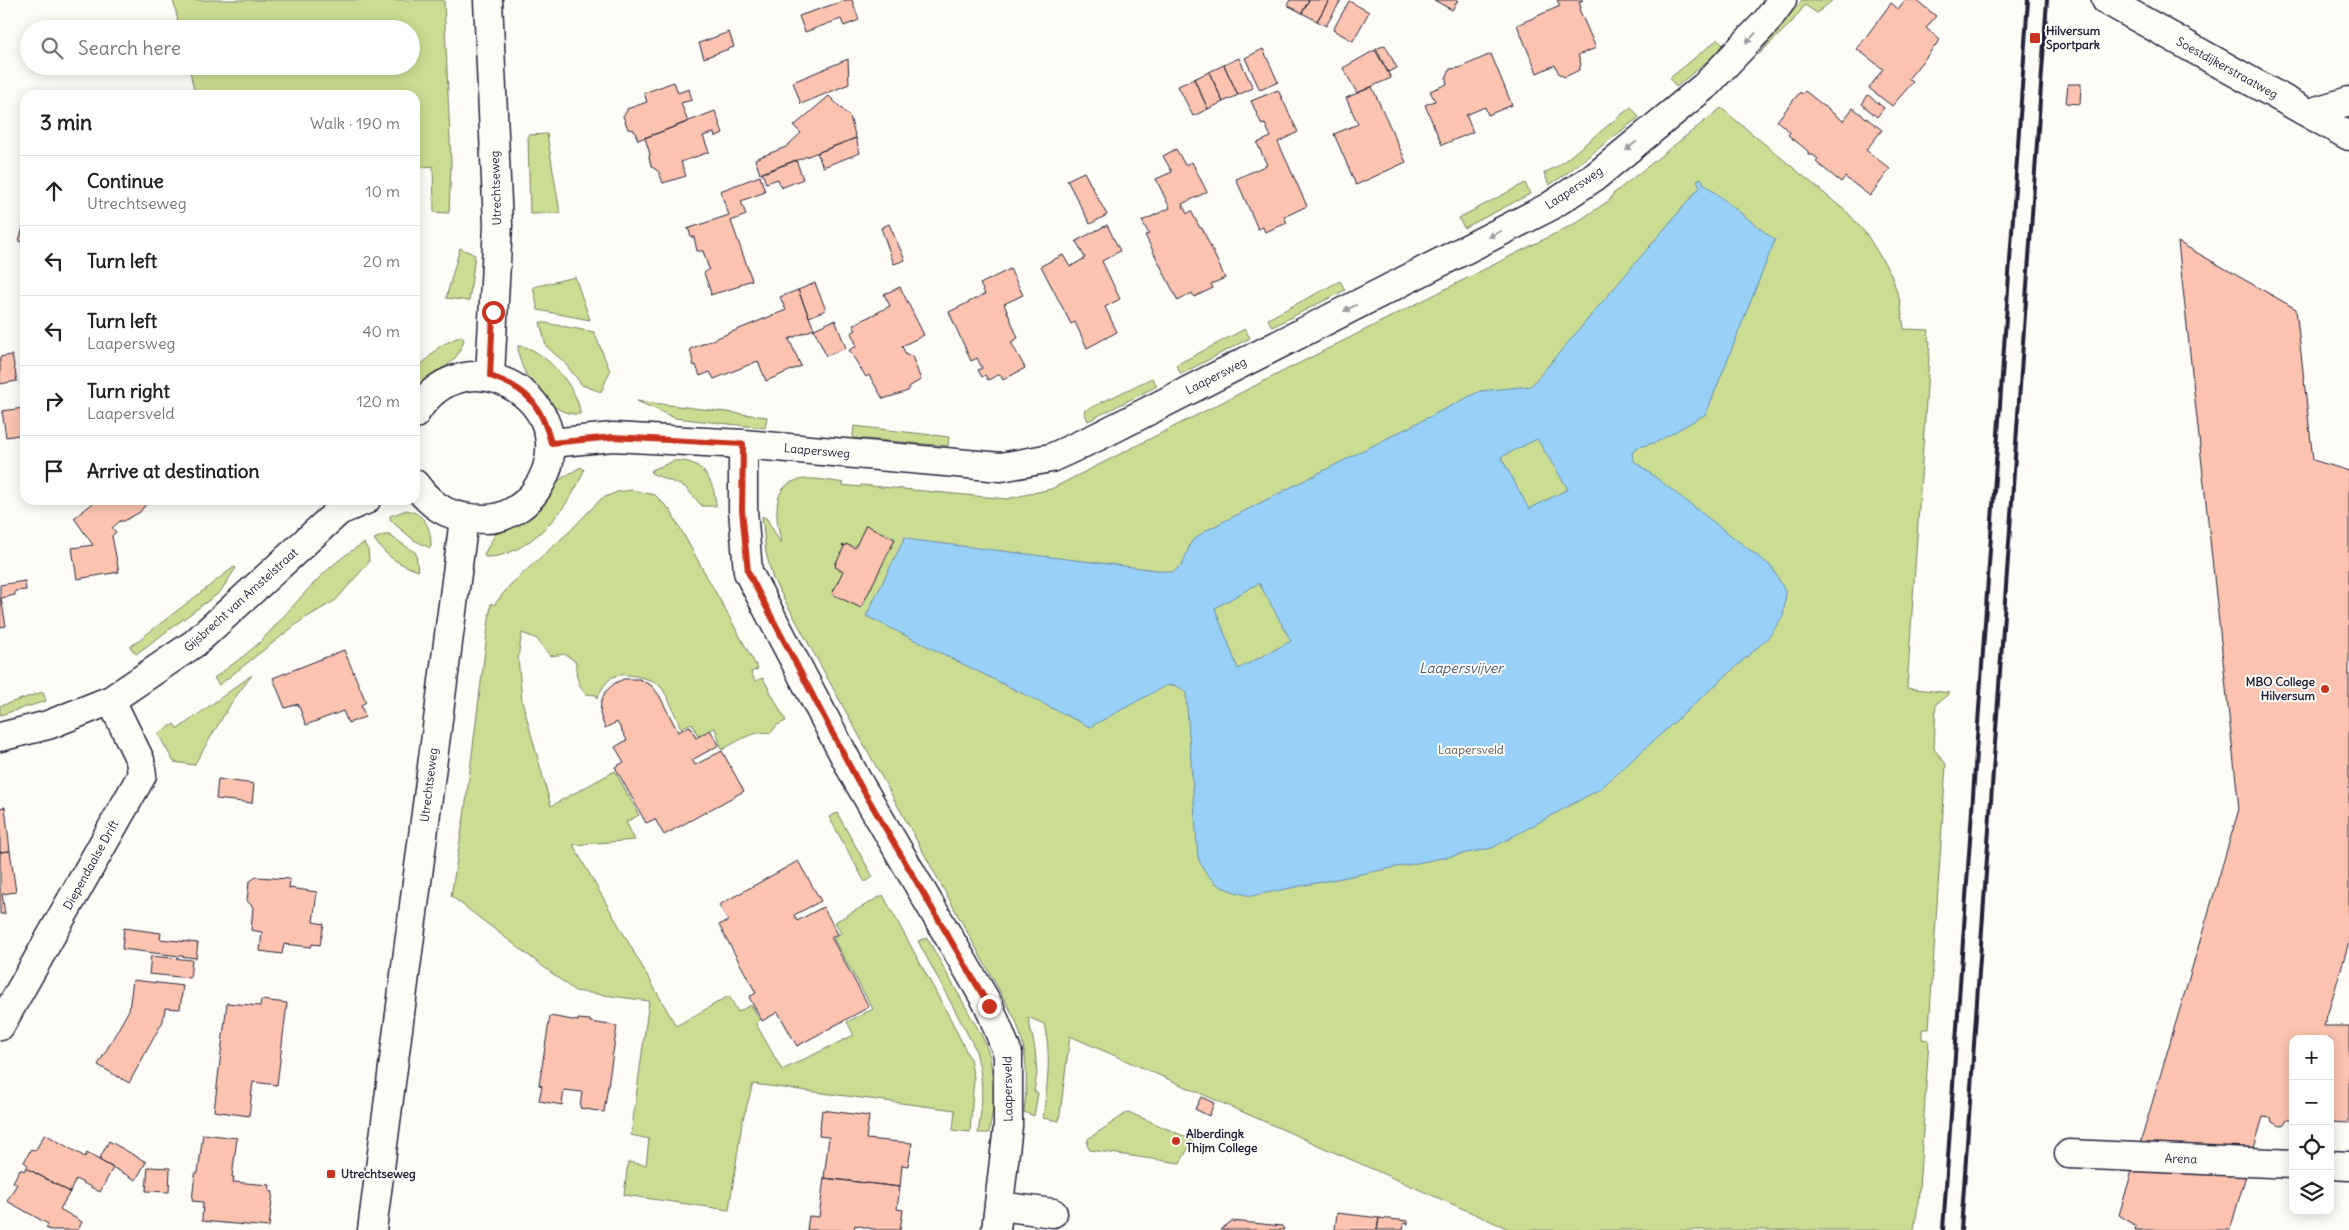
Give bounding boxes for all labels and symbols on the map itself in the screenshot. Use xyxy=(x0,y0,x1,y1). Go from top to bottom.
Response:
place label: Hilversum Sportpark xyxy=(2046,23,2101,53)
one-way arrow xyxy=(1745,31,1757,43)
marker: Hilversum Sportpark xyxy=(2028,31,2042,45)
street label: Soestdijkerstraatweg xyxy=(2174,33,2281,102)
one-way arrow xyxy=(1625,141,1638,152)
street label: Utrechtseweg xyxy=(487,150,504,226)
street label: Laapersweg xyxy=(1542,163,1605,212)
one-way arrow xyxy=(1488,230,1502,238)
route start xyxy=(482,301,505,324)
one-way arrow xyxy=(1343,304,1357,312)
street label: Laapersweg xyxy=(1183,354,1249,397)
street label: Laapersweg xyxy=(783,440,851,461)
street label: Gijsbrecht van Amstelstraat xyxy=(181,545,301,655)
water label: Laapersvijver xyxy=(1419,659,1505,677)
place label: MBO College Hilversum xyxy=(2246,674,2316,703)
marker: MBO College Hilversum xyxy=(2319,683,2331,695)
park label: Laapersveld xyxy=(1438,742,1504,757)
street label: Utrechtseweg xyxy=(417,747,441,823)
street label: Diependaalse Drift xyxy=(60,817,121,912)
route end xyxy=(978,995,1001,1018)
street label: Laapersveld xyxy=(999,1056,1016,1122)
place label: Alberdingk Thijm College xyxy=(1186,1126,1258,1156)
marker: Alberdingk Thijm College xyxy=(1170,1135,1182,1147)
street label: Arena xyxy=(2165,1150,2198,1167)
place label: Utrechtseweg xyxy=(341,1166,416,1182)
marker: Utrechtseweg xyxy=(325,1168,337,1180)

